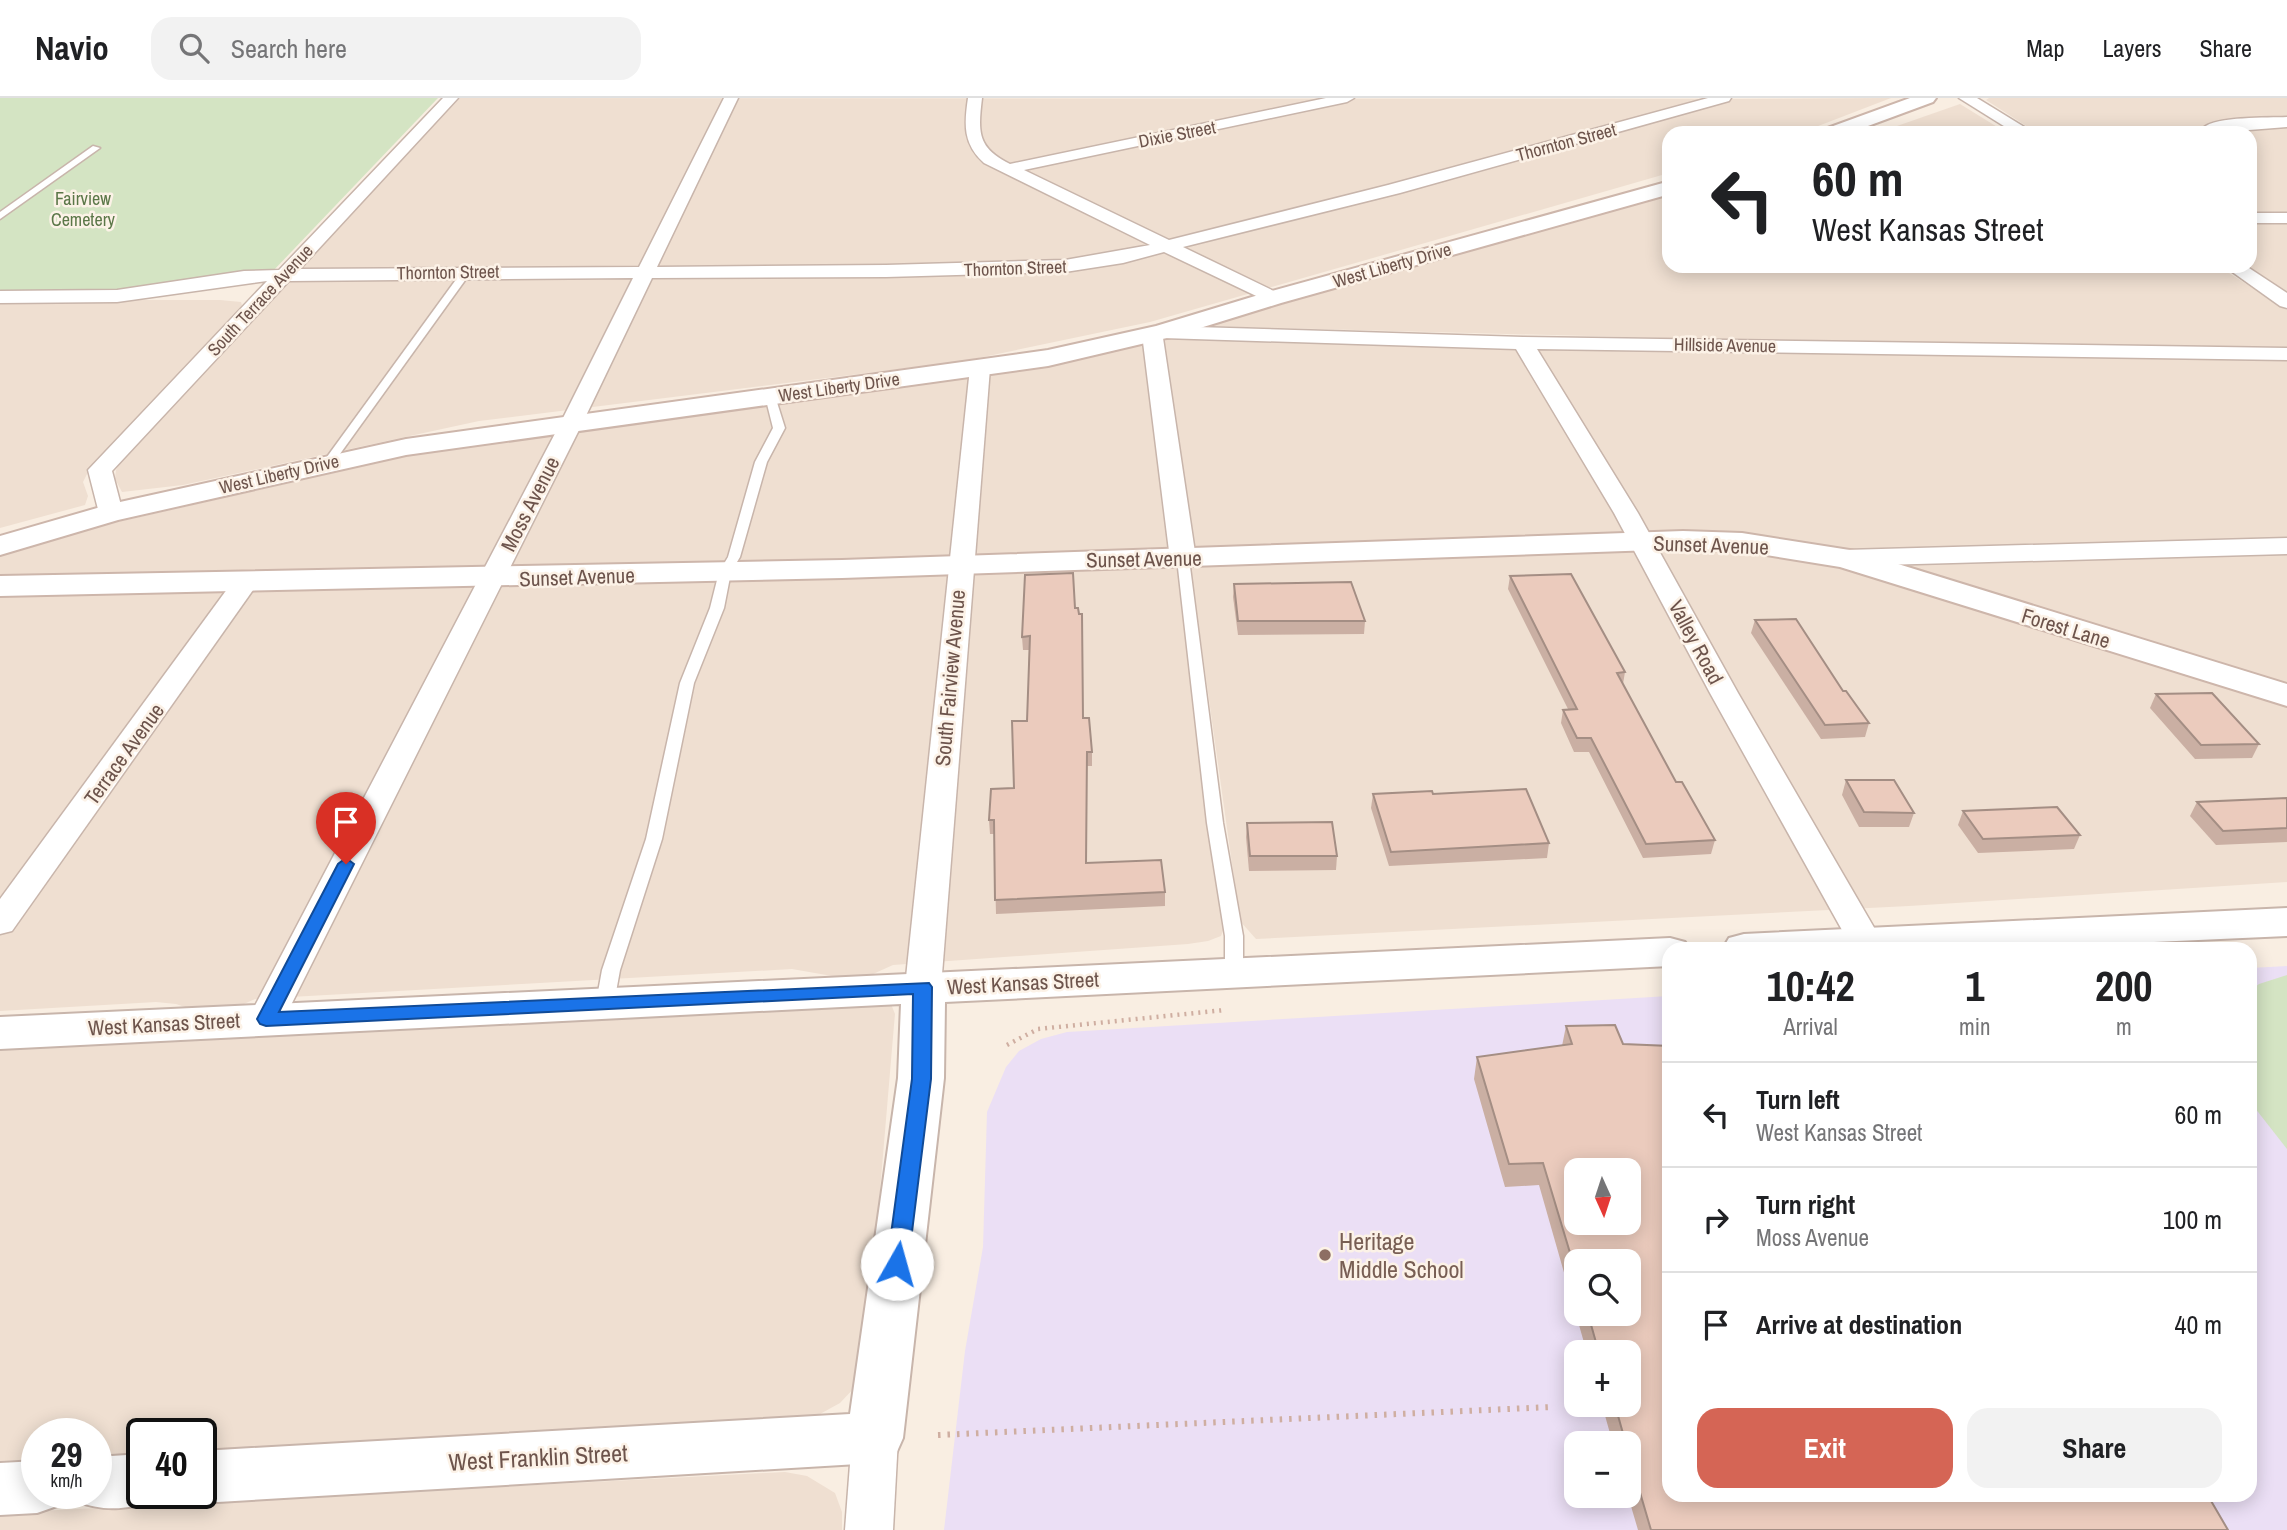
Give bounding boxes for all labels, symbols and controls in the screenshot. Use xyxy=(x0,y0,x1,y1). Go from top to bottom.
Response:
search box xyxy=(151,17,641,80)
text: Navio xyxy=(35,26,109,70)
icon: search xyxy=(175,29,213,67)
text: Search here xyxy=(231,31,347,66)
text: Map xyxy=(2026,32,2064,64)
text: Layers xyxy=(2102,32,2161,64)
text: Share xyxy=(2199,32,2252,64)
street label: Dixie Street xyxy=(1136,114,1218,154)
street label: Thornton Street xyxy=(1513,117,1619,167)
text: 60 m xyxy=(1812,145,1904,211)
icon: left xyxy=(1697,154,1788,245)
park label: Fairview Cemetery xyxy=(51,186,116,232)
text: West Kansas Street xyxy=(1812,208,2043,251)
street label: West Liberty Drive xyxy=(1330,236,1454,294)
street label: South Terrace Avenue xyxy=(201,239,319,361)
street label: Thornton Street xyxy=(963,254,1067,282)
street label: Thornton Street xyxy=(397,259,499,285)
street label: Hillside Avenue xyxy=(1674,332,1776,358)
street label: West Liberty Drive xyxy=(777,366,901,408)
street label: West Liberty Drive xyxy=(217,448,341,500)
street label: Moss Avenue xyxy=(494,451,566,557)
street label: Sunset Avenue xyxy=(1653,528,1769,562)
street label: Sunset Avenue xyxy=(1086,543,1202,575)
street label: Sunset Avenue xyxy=(519,560,635,594)
street label: South Fairview Avenue xyxy=(928,589,972,767)
street label: Valley Road xyxy=(1662,595,1730,689)
street label: Forest Lane xyxy=(2018,601,2114,655)
street label: Terrace Avenue xyxy=(77,697,171,811)
pin xyxy=(316,792,376,864)
icon: arrive xyxy=(327,803,365,841)
text: 10:42 xyxy=(1767,958,1855,1014)
text: 1 xyxy=(1965,958,1984,1014)
text: 200 xyxy=(2095,958,2153,1014)
street label: West Kansas Street xyxy=(946,965,1100,1001)
street label: West Kansas Street xyxy=(87,1006,241,1042)
text: Arrival xyxy=(1783,1011,1838,1042)
text: min xyxy=(1959,1011,1991,1042)
text: m xyxy=(2116,1011,2132,1042)
text: Turn left xyxy=(1756,1082,1840,1117)
icon: left xyxy=(1697,1096,1735,1134)
text: 60 m xyxy=(2175,1097,2222,1132)
text: West Kansas Street xyxy=(1756,1117,1922,1148)
north arrow xyxy=(1564,1158,1642,1236)
map controls xyxy=(1564,1158,1641,1508)
text: Turn right xyxy=(1756,1187,1855,1222)
icon: right xyxy=(1697,1201,1735,1239)
text: 100 m xyxy=(2163,1202,2222,1237)
text: Moss Avenue xyxy=(1756,1222,1869,1253)
place label: Heritage Middle School xyxy=(1339,1225,1464,1285)
position arrow xyxy=(860,1227,934,1301)
marker: Heritage Middle School xyxy=(1317,1247,1333,1263)
button: search xyxy=(1564,1249,1641,1326)
icon: arrive xyxy=(1697,1306,1735,1344)
text: Arrive at destination xyxy=(1756,1307,1962,1342)
text: 40 m xyxy=(2175,1307,2222,1342)
button: + xyxy=(1564,1340,1641,1417)
button: Exit xyxy=(1697,1408,1953,1488)
button: Share xyxy=(1967,1408,2222,1488)
speed limit sign: 40 xyxy=(126,1418,217,1509)
text: 29 xyxy=(51,1431,82,1478)
button: − xyxy=(1564,1431,1641,1508)
street label: West Franklin Street xyxy=(448,1436,629,1478)
text: km/h xyxy=(51,1468,83,1493)

